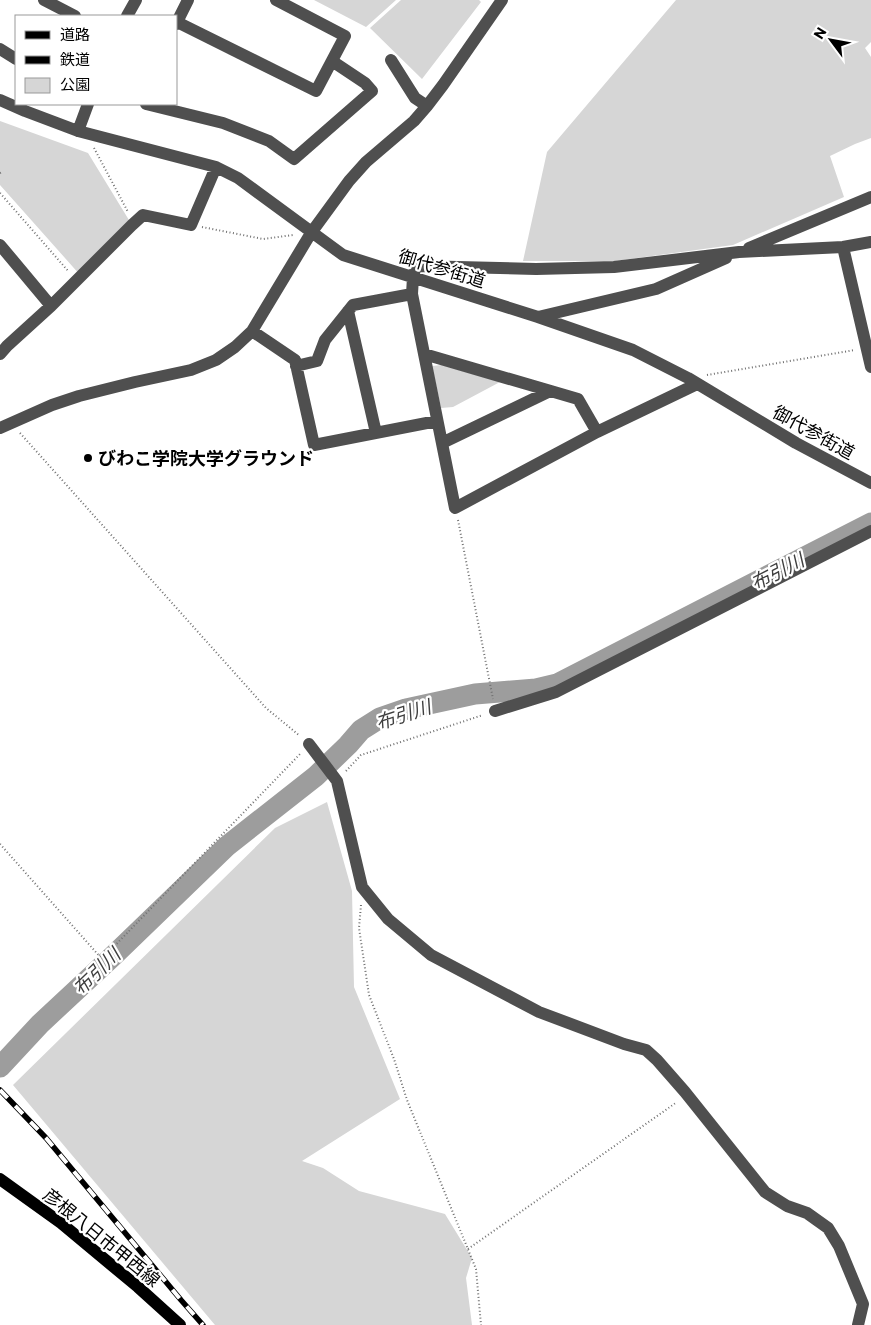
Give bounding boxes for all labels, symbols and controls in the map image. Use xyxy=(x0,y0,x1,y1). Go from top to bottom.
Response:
legend xyxy=(15,15,178,105)
north arrow xyxy=(806,15,856,65)
text: N xyxy=(810,24,830,42)
text: 道路 xyxy=(60,25,90,43)
text: 鉄道 xyxy=(60,50,90,68)
text: 公園 xyxy=(60,75,90,93)
street label: 御代参街道 xyxy=(396,244,488,292)
street label: 御代参街道 xyxy=(769,401,859,463)
place label: びわこ学院大学グラウンド xyxy=(98,447,314,469)
marker: びわこ学院大学グラウンド xyxy=(82,452,94,464)
water label: 布引川 xyxy=(746,547,809,594)
water label: 布引川 xyxy=(372,694,436,734)
water label: 布引川 xyxy=(68,942,126,999)
street label: 彦根八日市甲西線 xyxy=(39,1183,165,1291)

